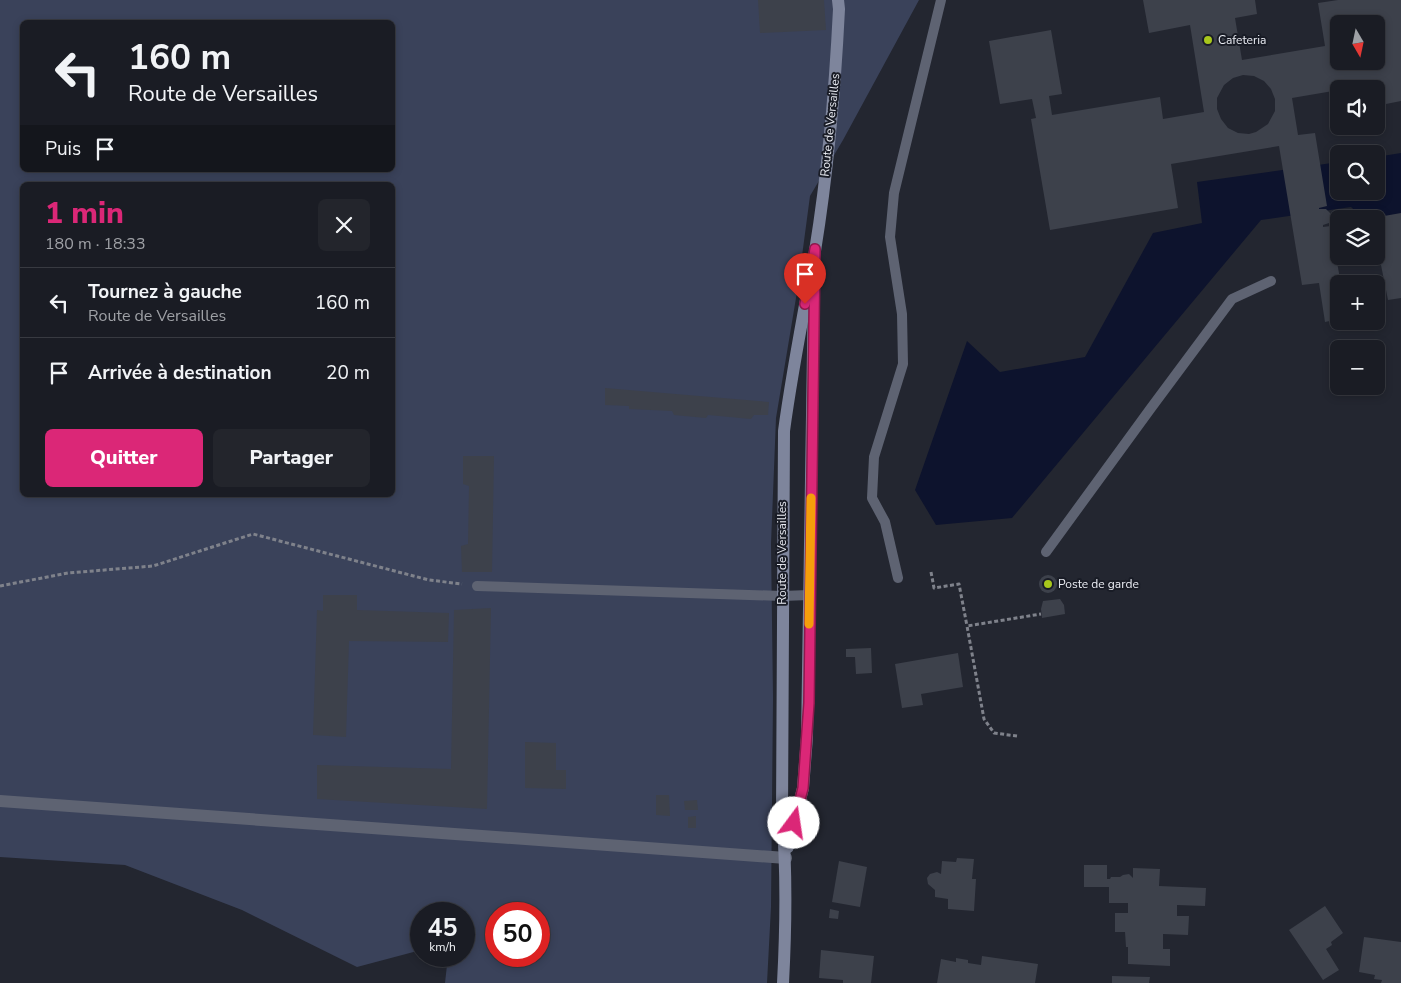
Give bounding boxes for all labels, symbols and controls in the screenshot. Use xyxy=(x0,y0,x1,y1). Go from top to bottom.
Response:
north arrow xyxy=(1330,15,1385,70)
map controls xyxy=(1330,15,1385,395)
place label: Cafeteria xyxy=(1218,32,1266,48)
text: 160 m xyxy=(128,34,231,81)
marker: Cafeteria xyxy=(1202,34,1214,46)
icon: left xyxy=(45,40,110,105)
street label: Route de Versailles xyxy=(817,72,843,177)
text: Route de Versailles xyxy=(128,79,318,109)
button: sound xyxy=(1330,80,1385,135)
icon: arrive xyxy=(91,135,119,163)
text: Puis xyxy=(45,136,81,162)
button: search xyxy=(1330,145,1385,200)
text: 1 min xyxy=(45,193,124,234)
button: close xyxy=(318,199,370,251)
button: layers xyxy=(1330,210,1385,265)
text: 180 m · 18:33 xyxy=(45,233,146,255)
pin xyxy=(784,253,826,304)
icon: arrive xyxy=(791,260,819,288)
button: + xyxy=(1330,275,1385,330)
text: Tournez à gauche xyxy=(88,279,242,305)
icon: left xyxy=(45,289,73,317)
text: 160 m xyxy=(315,290,370,316)
text: Route de Versailles xyxy=(88,305,226,327)
button: − xyxy=(1330,340,1385,395)
icon: arrive xyxy=(45,359,73,387)
text: Arrivée à destination xyxy=(88,360,272,386)
text: 20 m xyxy=(326,360,370,386)
button: Quitter xyxy=(45,429,203,487)
button: Partager xyxy=(213,429,370,487)
street label: Route de Versailles xyxy=(774,501,790,605)
place label: Poste de garde xyxy=(1058,576,1139,592)
marker: Poste de garde xyxy=(1042,578,1054,590)
position arrow xyxy=(767,796,819,848)
speed limit sign: 50 xyxy=(485,902,550,967)
text: 45 xyxy=(427,911,458,945)
text: km/h xyxy=(429,939,456,955)

